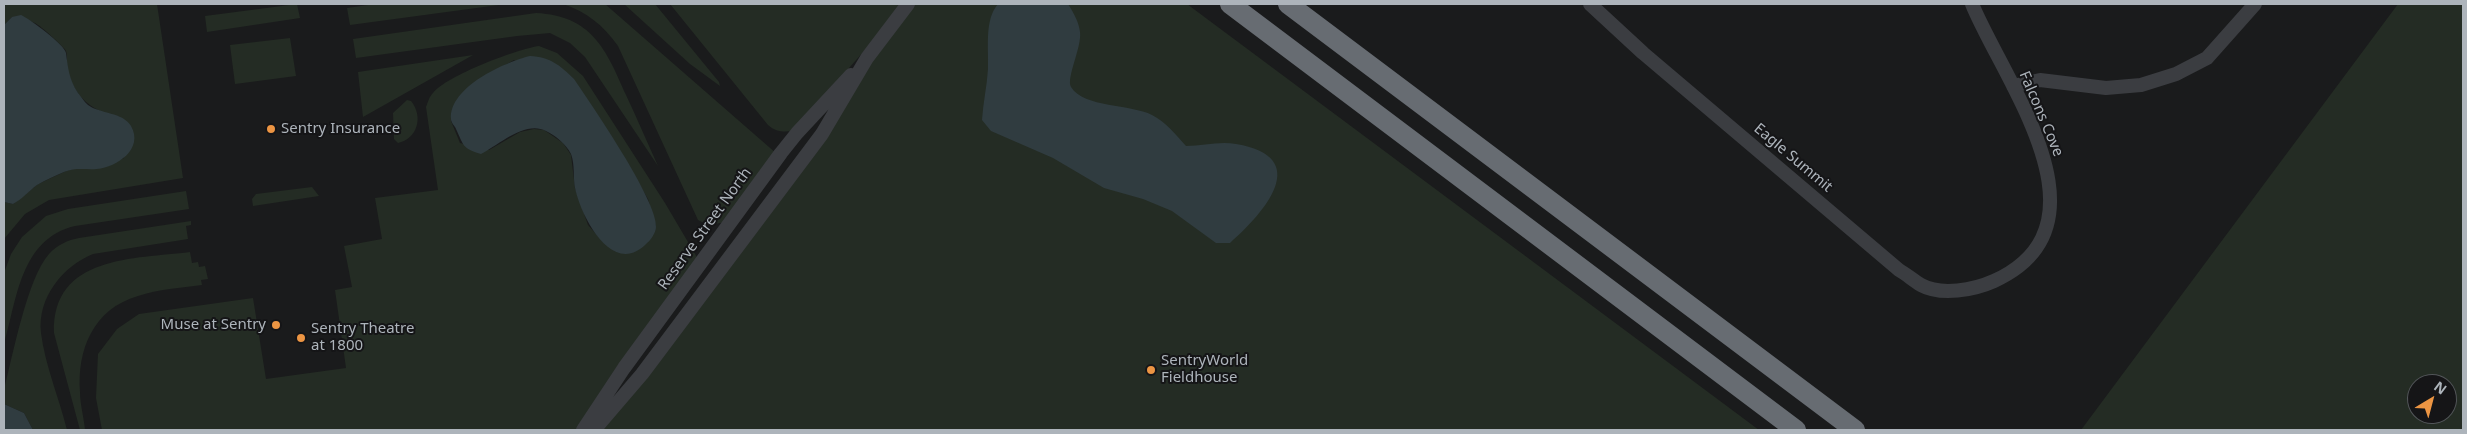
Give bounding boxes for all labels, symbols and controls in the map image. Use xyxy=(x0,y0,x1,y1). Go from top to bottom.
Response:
street label: Falcons Cove xyxy=(2015,69,2067,159)
place label: Sentry Insurance xyxy=(281,120,400,138)
street label: Eagle Summit xyxy=(1750,120,1836,196)
marker: Sentry Insurance xyxy=(265,123,277,135)
street label: Reserve Street North xyxy=(655,164,755,294)
place label: Muse at Sentry xyxy=(161,316,266,334)
marker: Muse at Sentry xyxy=(270,319,282,331)
place label: Sentry Theatre at 1800 xyxy=(311,320,414,355)
marker: Sentry Theatre at 1800 xyxy=(295,332,307,344)
place label: SentryWorld Fieldhouse xyxy=(1161,352,1248,387)
marker: SentryWorld Fieldhouse xyxy=(1145,364,1157,376)
north arrow xyxy=(2407,374,2457,424)
text: N xyxy=(2430,376,2451,398)

